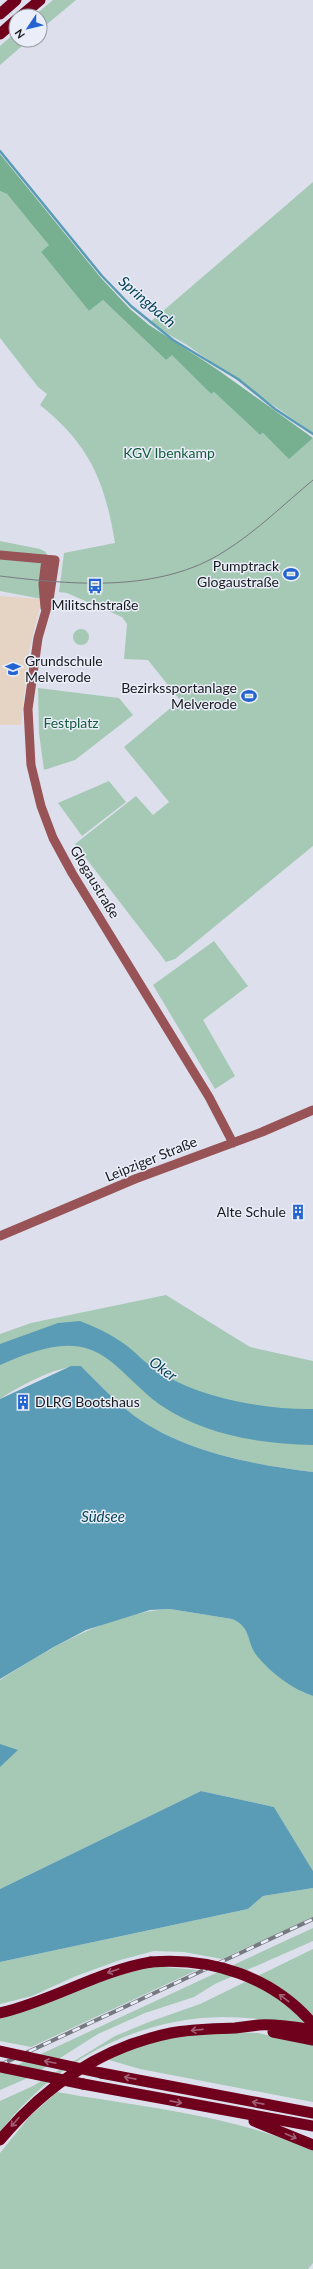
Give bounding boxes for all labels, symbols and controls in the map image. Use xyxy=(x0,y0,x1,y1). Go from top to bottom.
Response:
north arrow xyxy=(8,8,48,48)
text: N xyxy=(12,27,27,41)
water label: Springbach xyxy=(116,272,180,331)
park label: KGV Ibenkamp xyxy=(123,444,215,461)
place label: Pumptrack Glogaustraße xyxy=(197,557,280,590)
sports icon: Pumptrack Glogaustraße xyxy=(282,565,300,583)
bus stop icon: Militschstraße xyxy=(86,577,104,595)
place label: Militschstraße xyxy=(51,596,139,613)
place label: Grundschule Melverode xyxy=(25,652,103,685)
school or university icon: Grundschule Melverode xyxy=(4,660,22,678)
place label: Bezirkssportanlage Melverode xyxy=(121,679,237,712)
sports icon: Bezirkssportanlage Melverode xyxy=(240,687,258,705)
park label: Festplatz xyxy=(43,714,99,731)
street label: Glogaustraße xyxy=(67,842,124,921)
street label: Leipziger Straße xyxy=(102,1132,199,1185)
place label: Alte Schule xyxy=(217,1203,286,1220)
building icon: Alte Schule xyxy=(289,1203,307,1221)
water label: Oker xyxy=(146,1352,182,1385)
building icon: DLRG Bootshaus xyxy=(14,1393,32,1411)
place label: DLRG Bootshaus xyxy=(35,1393,140,1410)
water label: Südsee xyxy=(81,1507,125,1525)
one-way arrow xyxy=(108,1967,120,1975)
one-way arrow xyxy=(279,1994,290,2002)
one-way arrow xyxy=(191,2026,204,2033)
one-way arrow xyxy=(43,2057,56,2065)
one-way arrow xyxy=(124,2074,137,2082)
one-way arrow xyxy=(169,2098,182,2106)
one-way arrow xyxy=(252,2098,265,2106)
one-way arrow xyxy=(10,2117,20,2127)
one-way arrow xyxy=(285,2132,297,2140)

